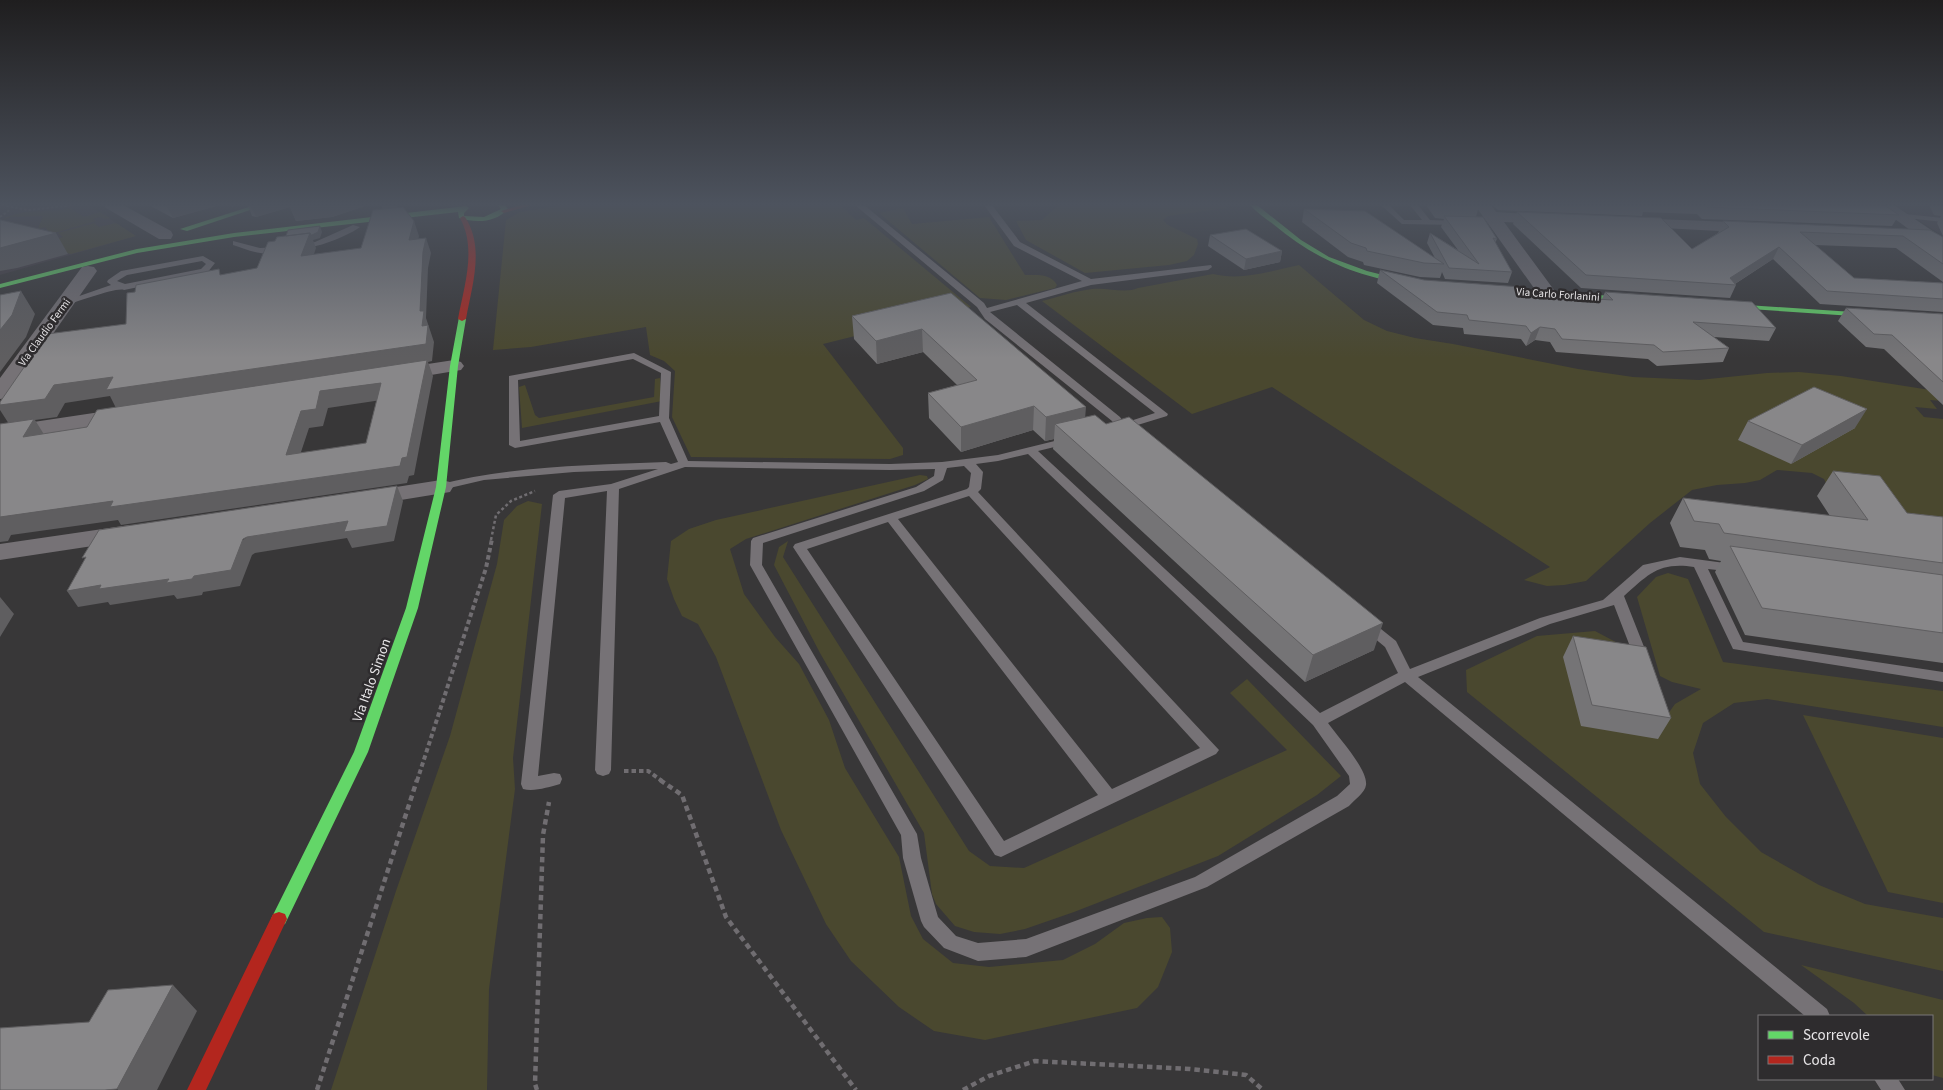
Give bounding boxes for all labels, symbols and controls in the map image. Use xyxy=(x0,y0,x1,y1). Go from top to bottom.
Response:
street label: Via Carlo Forlanini xyxy=(1516,284,1600,305)
street label: Via Claudio Fermi xyxy=(15,295,74,369)
street label: Via Italo Simon xyxy=(348,636,396,725)
legend xyxy=(1758,1015,1933,1080)
text: Scorrevole xyxy=(1803,1025,1870,1046)
text: Coda xyxy=(1803,1050,1836,1071)

